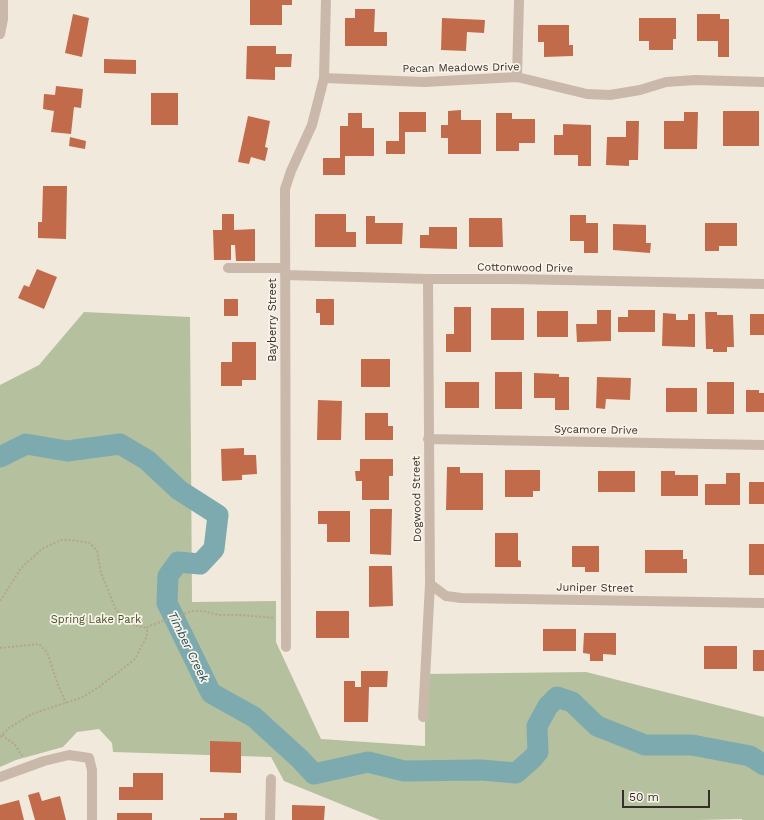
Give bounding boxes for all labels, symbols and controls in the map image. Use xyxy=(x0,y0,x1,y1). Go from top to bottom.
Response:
street label: Pecan Meadows Drive xyxy=(402,60,520,76)
street label: Cottonwood Drive xyxy=(477,261,573,275)
street label: Bayberry Street xyxy=(266,278,280,362)
street label: Sycamore Drive xyxy=(554,423,638,437)
street label: Dogwood Street xyxy=(410,456,424,542)
street label: Juniper Street xyxy=(556,581,634,595)
water label: Timber Creek xyxy=(165,609,211,685)
park label: Spring Lake Park xyxy=(51,613,141,627)
scale bar xyxy=(624,782,712,808)
text: 50 m xyxy=(629,790,659,804)

